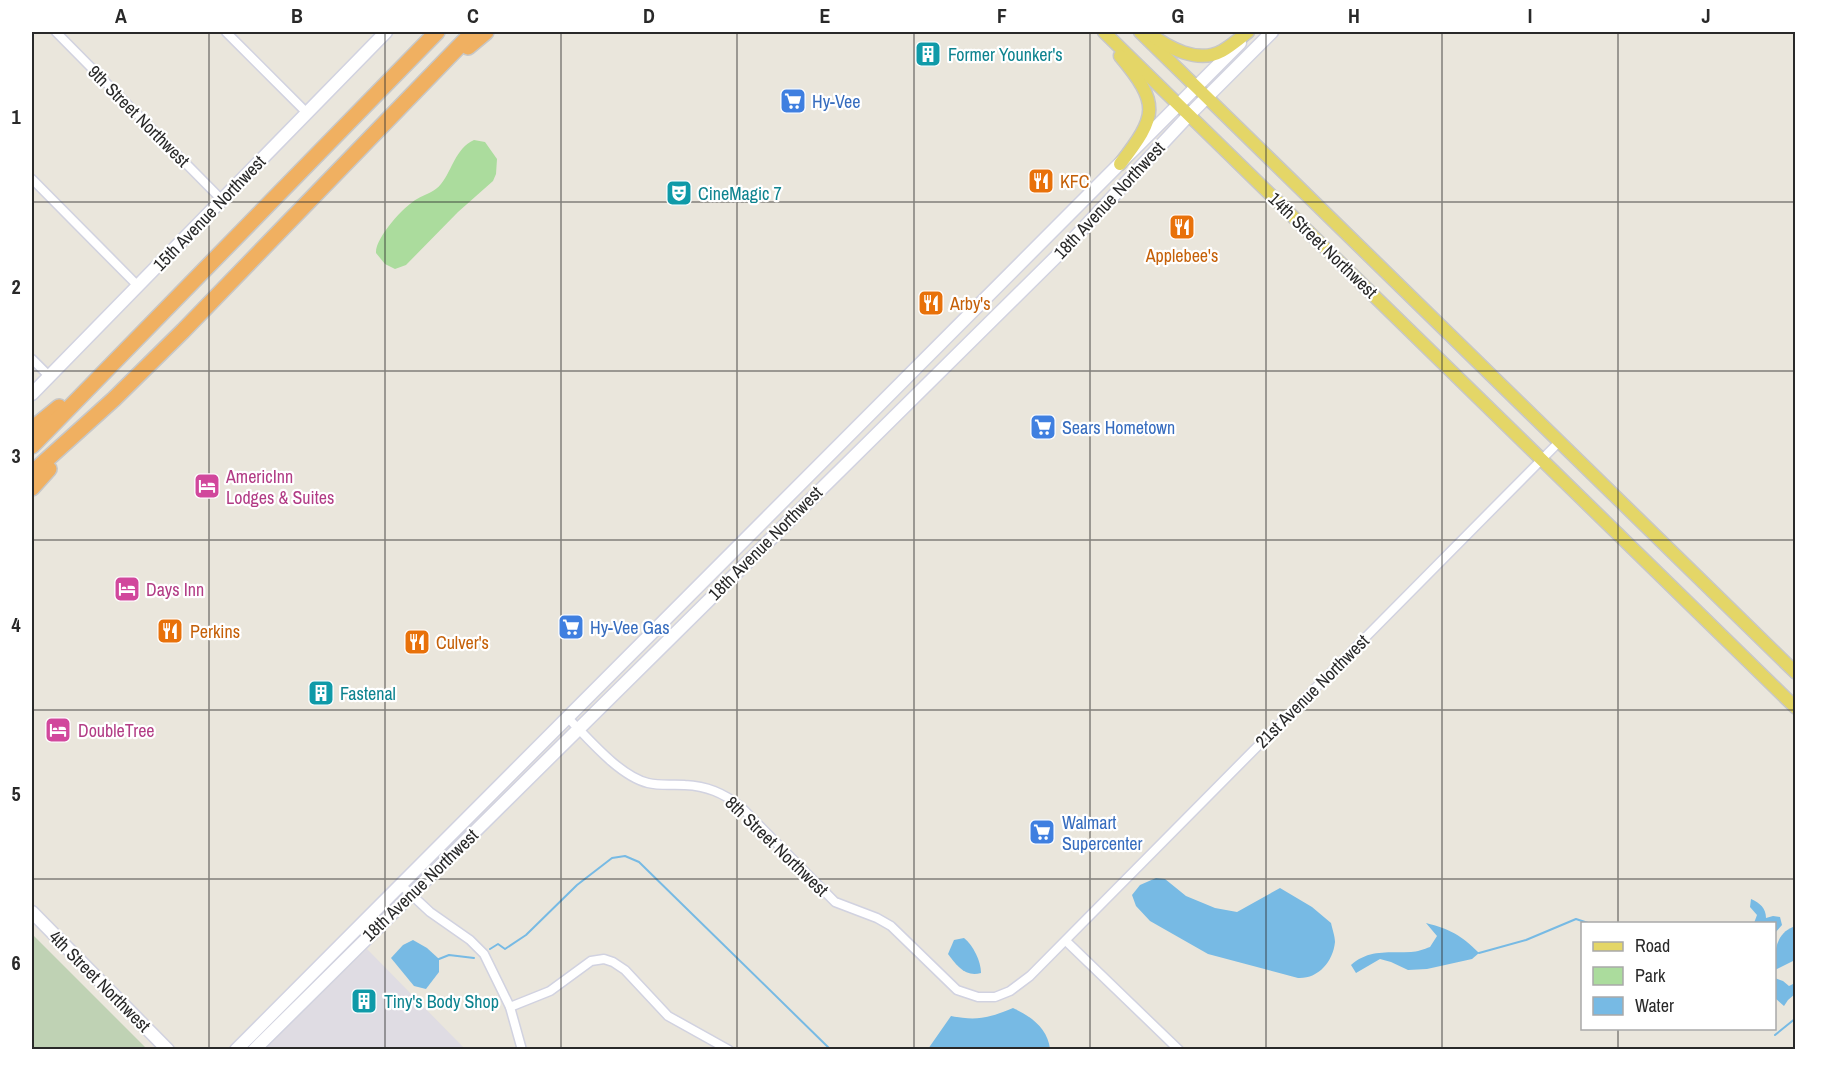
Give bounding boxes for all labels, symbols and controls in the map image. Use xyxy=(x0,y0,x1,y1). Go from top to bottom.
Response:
text: A xyxy=(115,2,127,29)
text: B xyxy=(291,2,303,29)
text: C xyxy=(467,2,479,29)
text: D xyxy=(643,2,655,29)
text: E xyxy=(820,2,831,29)
text: F xyxy=(997,2,1007,29)
text: G xyxy=(1172,2,1184,29)
text: H xyxy=(1348,2,1360,29)
text: I xyxy=(1528,2,1532,29)
text: J xyxy=(1701,2,1711,29)
building icon: Former Younker's xyxy=(913,39,943,69)
place label: Former Younker's xyxy=(948,42,1063,67)
street label: 9th Street Northwest xyxy=(83,60,195,172)
supermarket icon: Hy-Vee xyxy=(778,86,808,116)
place label: Hy-Vee xyxy=(812,89,860,114)
text: 1 xyxy=(11,103,21,130)
street label: 18th Avenue Northwest xyxy=(1048,136,1170,264)
street label: 15th Avenue Northwest xyxy=(147,150,271,276)
restaurant icon: KFC xyxy=(1026,166,1056,196)
place label: KFC xyxy=(1060,169,1090,194)
theatre icon: CineMagic 7 xyxy=(664,178,694,208)
place label: CineMagic 7 xyxy=(698,181,782,206)
street label: 14th Street Northwest xyxy=(1263,186,1383,304)
restaurant icon: Applebee's xyxy=(1167,212,1197,242)
place label: Applebee's xyxy=(1145,243,1218,268)
text: 2 xyxy=(11,273,21,300)
restaurant icon: Arby's xyxy=(916,288,946,318)
place label: Arby's xyxy=(949,291,991,316)
supermarket icon: Sears Hometown xyxy=(1028,412,1058,442)
place label: Sears Hometown xyxy=(1062,415,1175,440)
text: 3 xyxy=(11,442,21,469)
place label: AmericInn Lodges & Suites xyxy=(225,464,334,510)
hotel icon: AmericInn Lodges & Suites xyxy=(192,471,222,501)
street label: 18th Avenue Northwest xyxy=(702,480,828,606)
hotel icon: Days Inn xyxy=(112,574,142,604)
place label: Days Inn xyxy=(146,577,204,602)
text: 4 xyxy=(11,611,21,638)
supermarket icon: Hy-Vee Gas xyxy=(556,612,586,642)
place label: Hy-Vee Gas xyxy=(590,615,670,640)
restaurant icon: Perkins xyxy=(155,616,185,646)
place label: Perkins xyxy=(190,619,240,644)
restaurant icon: Culver's xyxy=(402,627,432,657)
street label: 21st Avenue Northwest xyxy=(1250,629,1374,753)
place label: Culver's xyxy=(436,630,489,655)
building icon: Fastenal xyxy=(306,678,336,708)
place label: Fastenal xyxy=(340,681,396,706)
hotel icon: DoubleTree xyxy=(43,715,73,745)
place label: DoubleTree xyxy=(78,718,155,743)
text: 5 xyxy=(11,780,21,807)
street label: 8th Street Northwest xyxy=(720,790,834,902)
place label: Walmart Supercenter xyxy=(1062,810,1142,856)
supermarket icon: Walmart Supercenter xyxy=(1027,817,1057,847)
street label: 18th Avenue Northwest xyxy=(357,823,483,947)
legend xyxy=(1581,922,1776,1030)
street label: 4th Street Northwest xyxy=(44,925,156,1037)
text: Road xyxy=(1635,933,1670,958)
text: 6 xyxy=(11,949,21,976)
text: Park xyxy=(1635,963,1666,988)
building icon: Tiny's Body Shop xyxy=(349,986,379,1016)
place label: Tiny's Body Shop xyxy=(384,989,499,1014)
text: Water xyxy=(1635,993,1674,1018)

